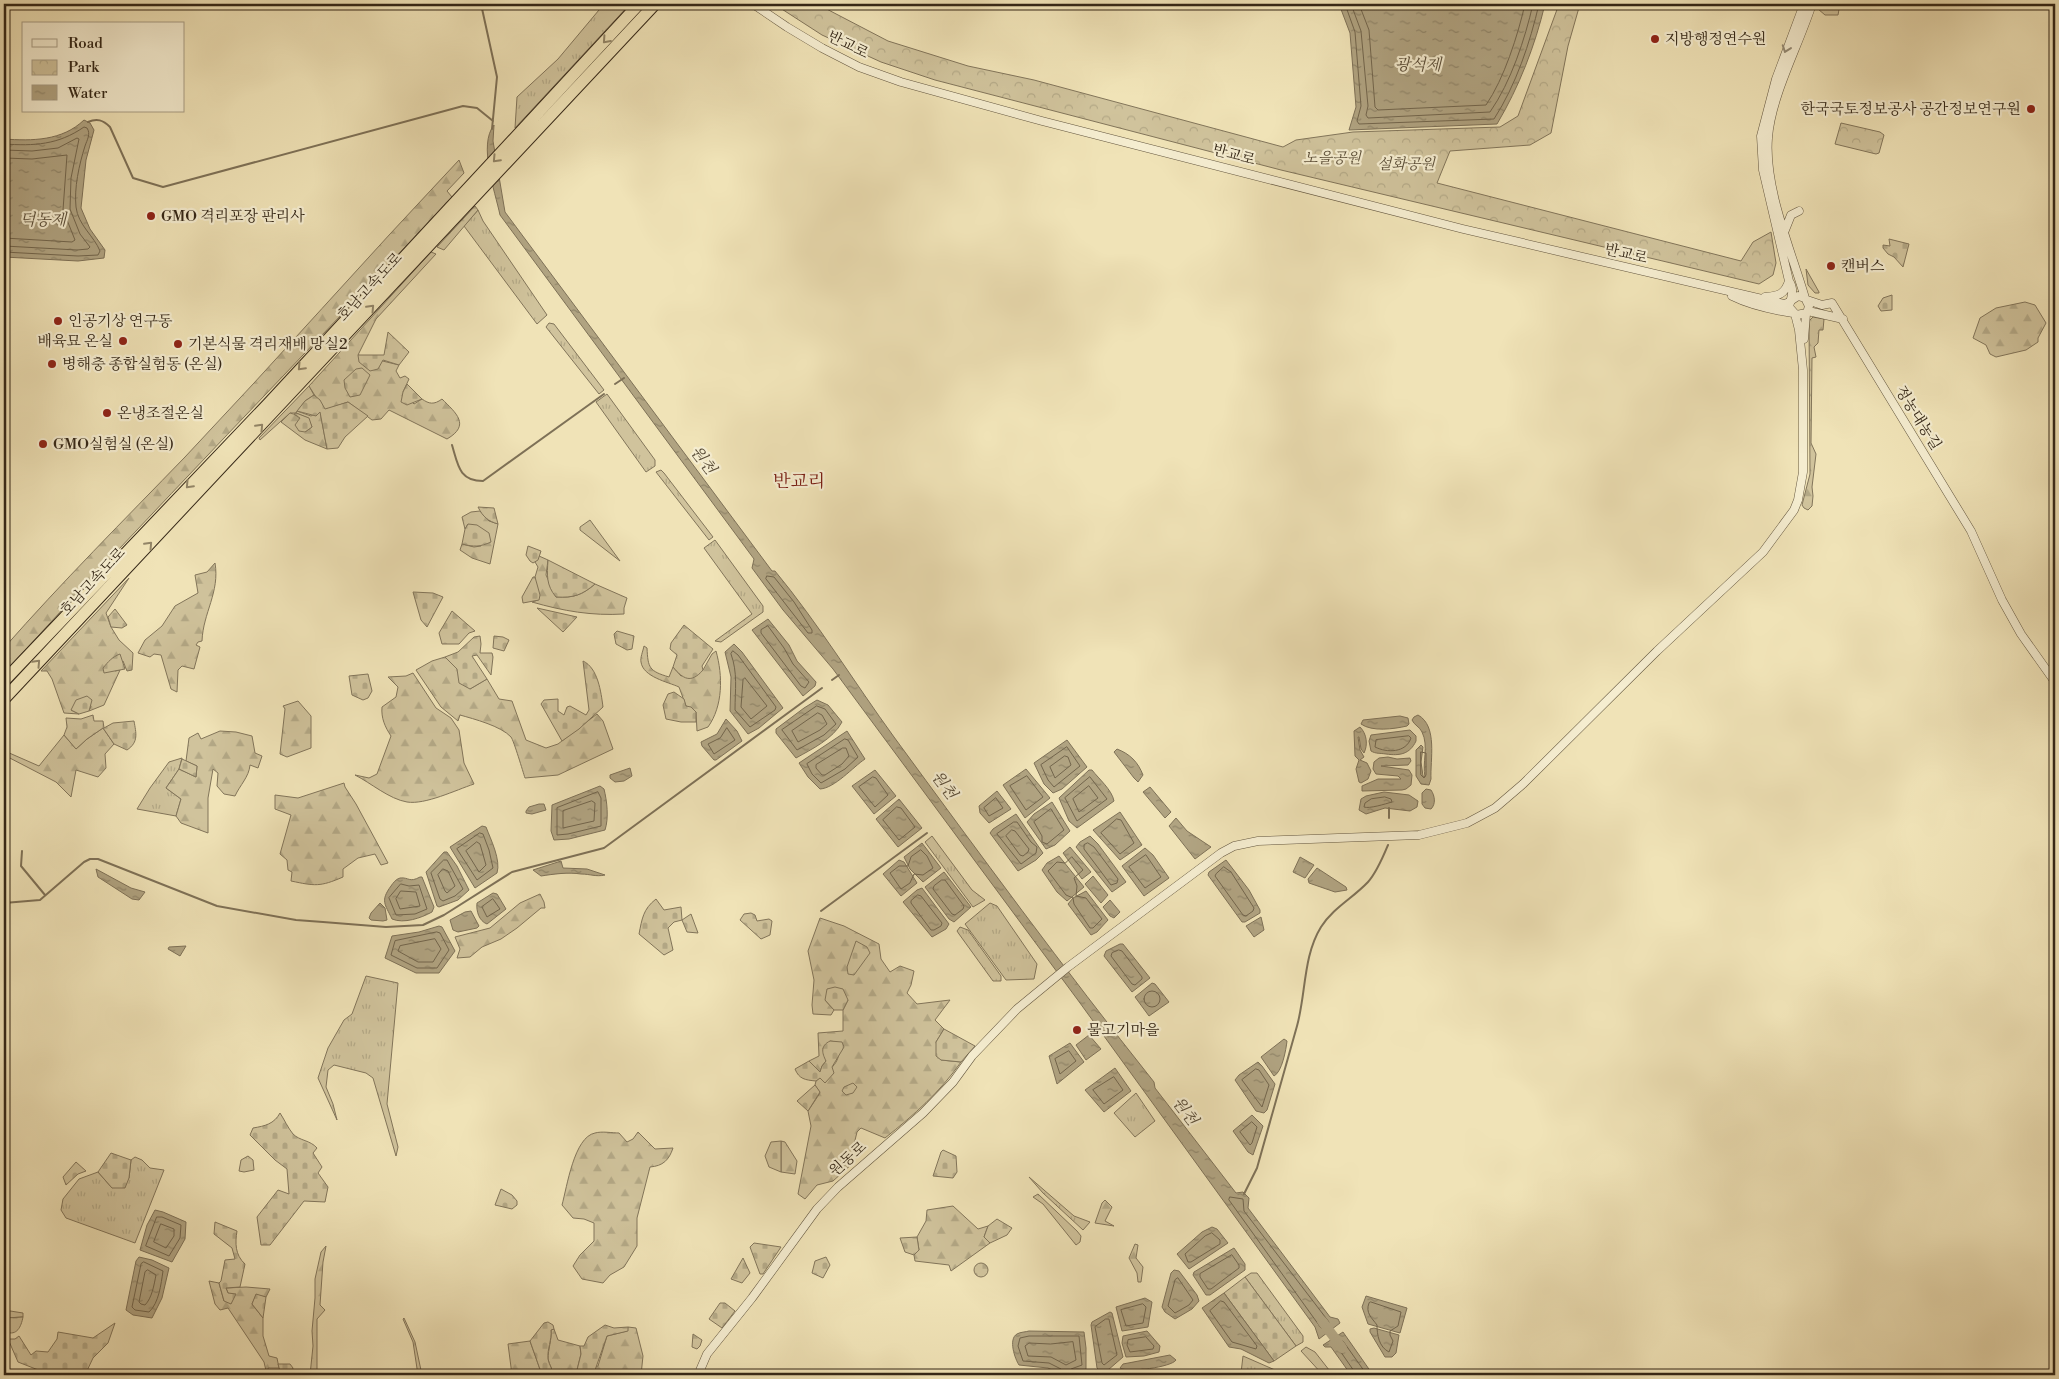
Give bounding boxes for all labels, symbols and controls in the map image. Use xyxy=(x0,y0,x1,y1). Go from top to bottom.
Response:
legend xyxy=(22,22,185,112)
street label: 반교로 xyxy=(824,27,872,63)
place label: 지방행정연수원 xyxy=(1665,30,1766,49)
marker: 지방행정연수원 xyxy=(1649,33,1661,45)
text: Road xyxy=(68,34,103,53)
one-way arrow xyxy=(603,34,612,43)
one-way arrow xyxy=(1782,44,1792,53)
water label: 광석제 xyxy=(1395,55,1443,75)
text: Park xyxy=(68,58,100,77)
text: Water xyxy=(67,84,108,103)
place label: 한국국토정보공사 공간정보연구원 xyxy=(1801,100,2021,119)
marker: 한국국토정보공사 공간정보연구원 xyxy=(2025,103,2037,115)
street label: 반교로 xyxy=(1211,140,1258,170)
park label: 노을공원 xyxy=(1303,149,1362,168)
one-way arrow xyxy=(493,154,502,163)
park label: 설화공원 xyxy=(1377,155,1436,174)
place label: GMO 격리포장 판리사 xyxy=(161,207,305,226)
water label: 덕동제 xyxy=(20,210,68,230)
marker: GMO 격리포장 판리사 xyxy=(145,210,157,222)
street label: 반교로 xyxy=(1603,240,1650,268)
street label: 호남고속도로 xyxy=(333,248,407,325)
place label: 캔버스 xyxy=(1841,257,1885,276)
marker: 캔버스 xyxy=(1825,260,1837,272)
one-way arrow xyxy=(365,304,374,313)
place label: 인공기상 연구동 xyxy=(68,312,173,331)
marker: 인공기상 연구동 xyxy=(52,315,64,327)
place label: 배육묘 온실 xyxy=(37,332,113,351)
marker: 배육묘 온실 xyxy=(117,335,129,347)
place label: 기본식물 격리재배 망실2 xyxy=(188,335,348,354)
marker: 기본식물 격리재배 망실2 xyxy=(172,338,184,350)
place label: 병해충 종합실험동 (온실) xyxy=(62,355,222,374)
marker: 병해충 종합실험동 (온실) xyxy=(46,358,58,370)
one-way arrow xyxy=(298,362,307,371)
street label: 정농대농길 xyxy=(1891,382,1945,454)
place label: 온냉조절온실 xyxy=(117,404,204,423)
marker: 온냉조절온실 xyxy=(101,407,113,419)
one-way arrow xyxy=(254,423,263,432)
place label: GMO실험실 (온실) xyxy=(53,435,174,454)
marker: GMO실험실 (온실) xyxy=(37,438,49,450)
water label: 원천 xyxy=(686,442,721,480)
district label: 반교리 xyxy=(773,470,825,493)
one-way arrow xyxy=(186,479,195,488)
one-way arrow xyxy=(143,542,152,551)
street label: 호남고속도로 xyxy=(56,543,130,620)
one-way arrow xyxy=(31,660,40,669)
water label: 원천 xyxy=(927,767,962,805)
place label: 물고기마을 xyxy=(1087,1021,1160,1040)
marker: 물고기마을 xyxy=(1071,1024,1083,1036)
water label: 원천 xyxy=(1168,1093,1203,1131)
street label: 원동로 xyxy=(825,1137,871,1181)

